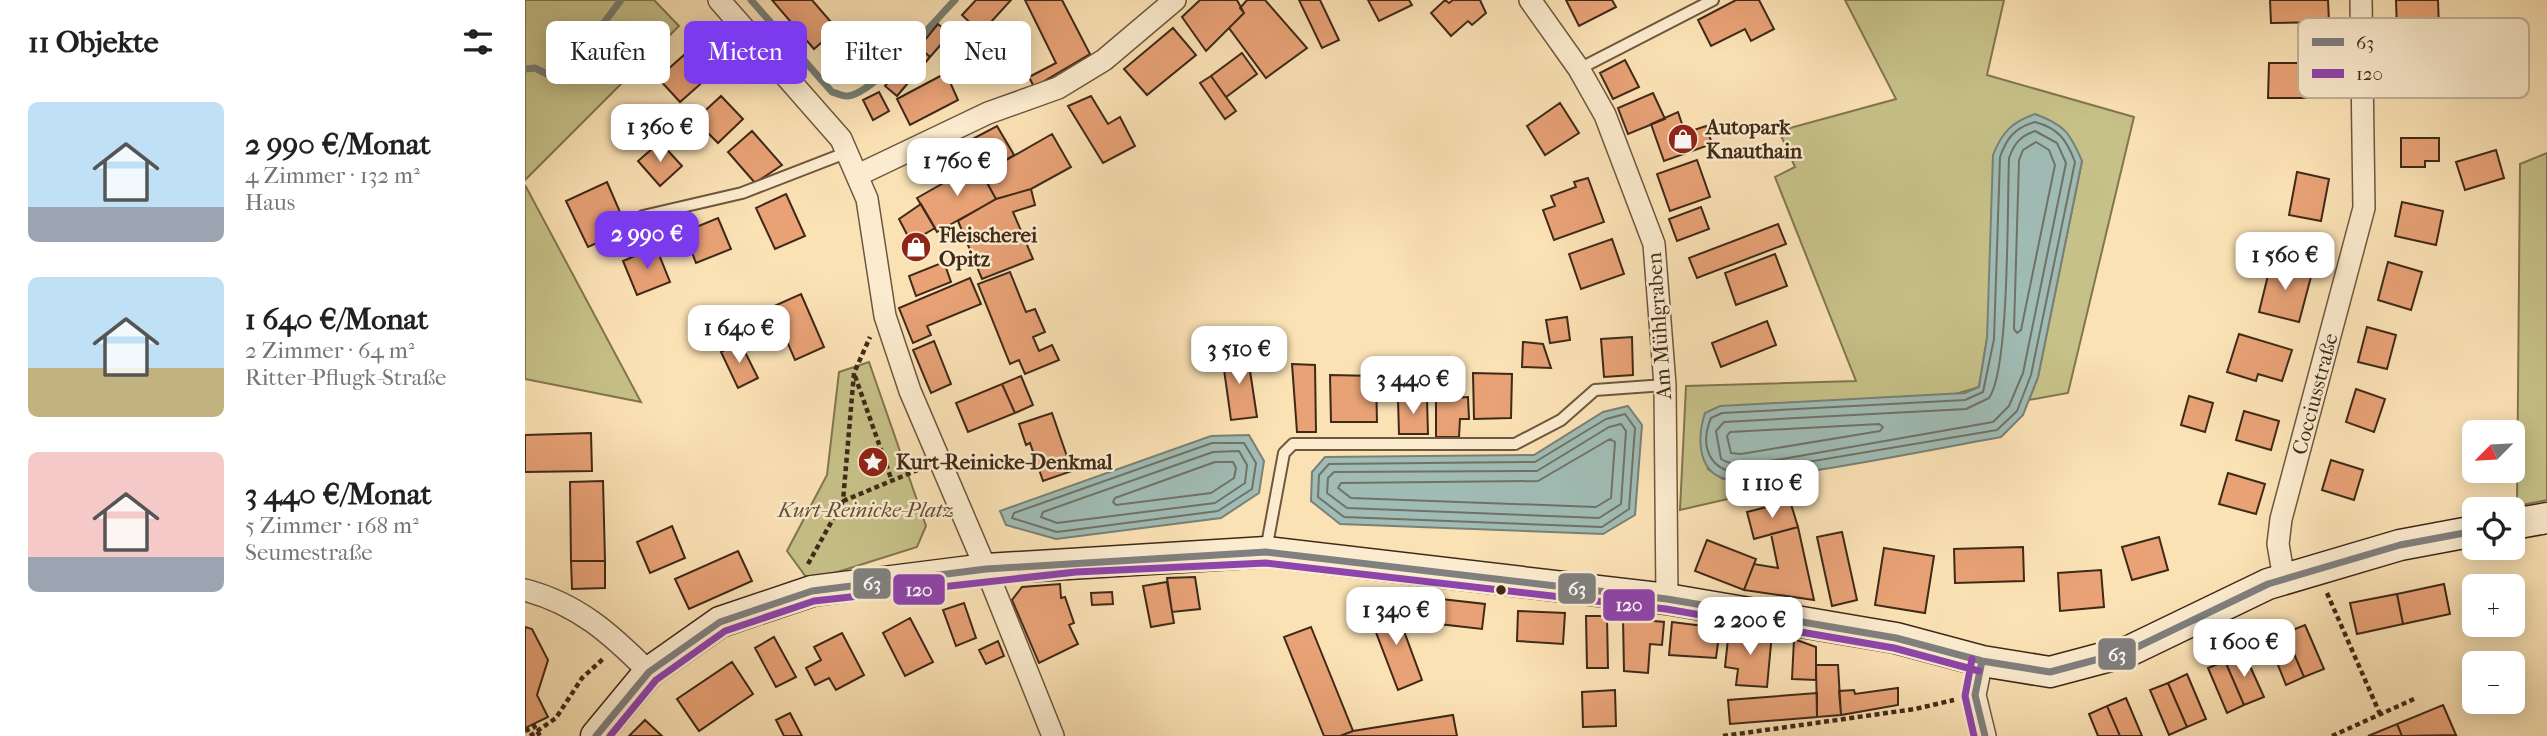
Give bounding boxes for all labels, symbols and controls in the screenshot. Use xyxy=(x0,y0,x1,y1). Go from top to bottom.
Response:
legend xyxy=(2298,18,2529,98)
chip: Kaufen xyxy=(546,21,670,84)
chip: Mieten xyxy=(684,21,807,84)
chip: Filter xyxy=(821,21,926,84)
chip: Neu xyxy=(940,21,1031,84)
icon: filters xyxy=(459,23,497,61)
text: 11 Objekte xyxy=(28,25,159,60)
text: 63 xyxy=(2356,32,2374,54)
text: 120 xyxy=(2356,63,2383,85)
pin: 1 360 € xyxy=(595,104,725,164)
text: 1 360 € xyxy=(627,113,693,140)
place label: Autopark Knauthain xyxy=(1704,115,1803,163)
shop icon: Autopark Knauthain xyxy=(1666,122,1700,156)
text: 2 990 €/Monat xyxy=(245,127,431,162)
icon: home xyxy=(84,130,168,214)
pin: 1 760 € xyxy=(892,138,1022,198)
text: 1 760 € xyxy=(923,147,991,174)
text: 4 Zimmer · 132 m² xyxy=(245,162,420,189)
text: Haus xyxy=(245,189,295,216)
pin: 2 990 € xyxy=(582,212,712,271)
text: 2 990 € xyxy=(611,220,683,247)
place label: Fleischerei Opitz xyxy=(938,223,1038,271)
shop icon: Fleischerei Opitz xyxy=(899,230,933,264)
pin: 1 560 € xyxy=(2220,232,2350,292)
text: 1 560 € xyxy=(2252,241,2318,268)
street label: Am Mühlgraben xyxy=(1642,252,1676,401)
text: 1 640 €/Monat xyxy=(245,302,428,337)
icon: home xyxy=(84,305,168,389)
pin: 1 640 € xyxy=(674,306,804,365)
text: 1 640 € xyxy=(704,314,774,341)
pin: 3 510 € xyxy=(1174,326,1304,386)
street label: Cocciusstraße xyxy=(2287,331,2343,457)
text: 3 510 € xyxy=(1207,335,1271,362)
text: 2 Zimmer · 64 m² xyxy=(245,337,414,364)
pin: 3 440 € xyxy=(1348,356,1478,416)
text: Ritter-Pflugk-Straße xyxy=(245,364,447,391)
text: 3 440 € xyxy=(1377,365,1449,392)
north arrow xyxy=(2462,420,2525,483)
map controls xyxy=(2462,420,2525,714)
place icon: Kurt-Reinicke-Denkmal xyxy=(856,445,890,479)
place label: Kurt-Reinicke-Denkmal xyxy=(896,450,1113,474)
pin: 1 110 € xyxy=(1707,461,1837,520)
text: 1 110 € xyxy=(1742,469,1802,496)
text: 3 440 €/Monat xyxy=(245,477,432,512)
icon: home xyxy=(84,480,168,564)
button: locate xyxy=(2462,497,2525,560)
park label: Kurt-Reinicke-Platz xyxy=(776,498,954,522)
text: 5 Zimmer · 168 m² xyxy=(245,512,419,539)
text: Seumestraße xyxy=(245,539,373,566)
line badge: 63 xyxy=(852,567,892,600)
line badge: 63 xyxy=(1557,572,1597,605)
text: 63 xyxy=(863,573,881,595)
line badge: 120 xyxy=(892,573,946,606)
button: + xyxy=(2462,574,2525,637)
text: 63 xyxy=(1568,578,1586,600)
text: 120 xyxy=(905,579,933,601)
unlabelled marker xyxy=(1494,583,1508,597)
pin: 1 340 € xyxy=(1331,588,1461,647)
line badge: 120 xyxy=(1602,588,1656,622)
text: 120 xyxy=(1615,594,1643,616)
text: 1 340 € xyxy=(1362,596,1430,623)
pin: 2 200 € xyxy=(1685,598,1815,657)
text: 2 200 € xyxy=(1714,606,1786,633)
pin: 1 600 € xyxy=(2179,620,2309,679)
text: 1 600 € xyxy=(2209,628,2279,655)
line badge: 63 xyxy=(2097,637,2137,671)
text: 63 xyxy=(2108,644,2126,666)
button: − xyxy=(2462,651,2525,714)

